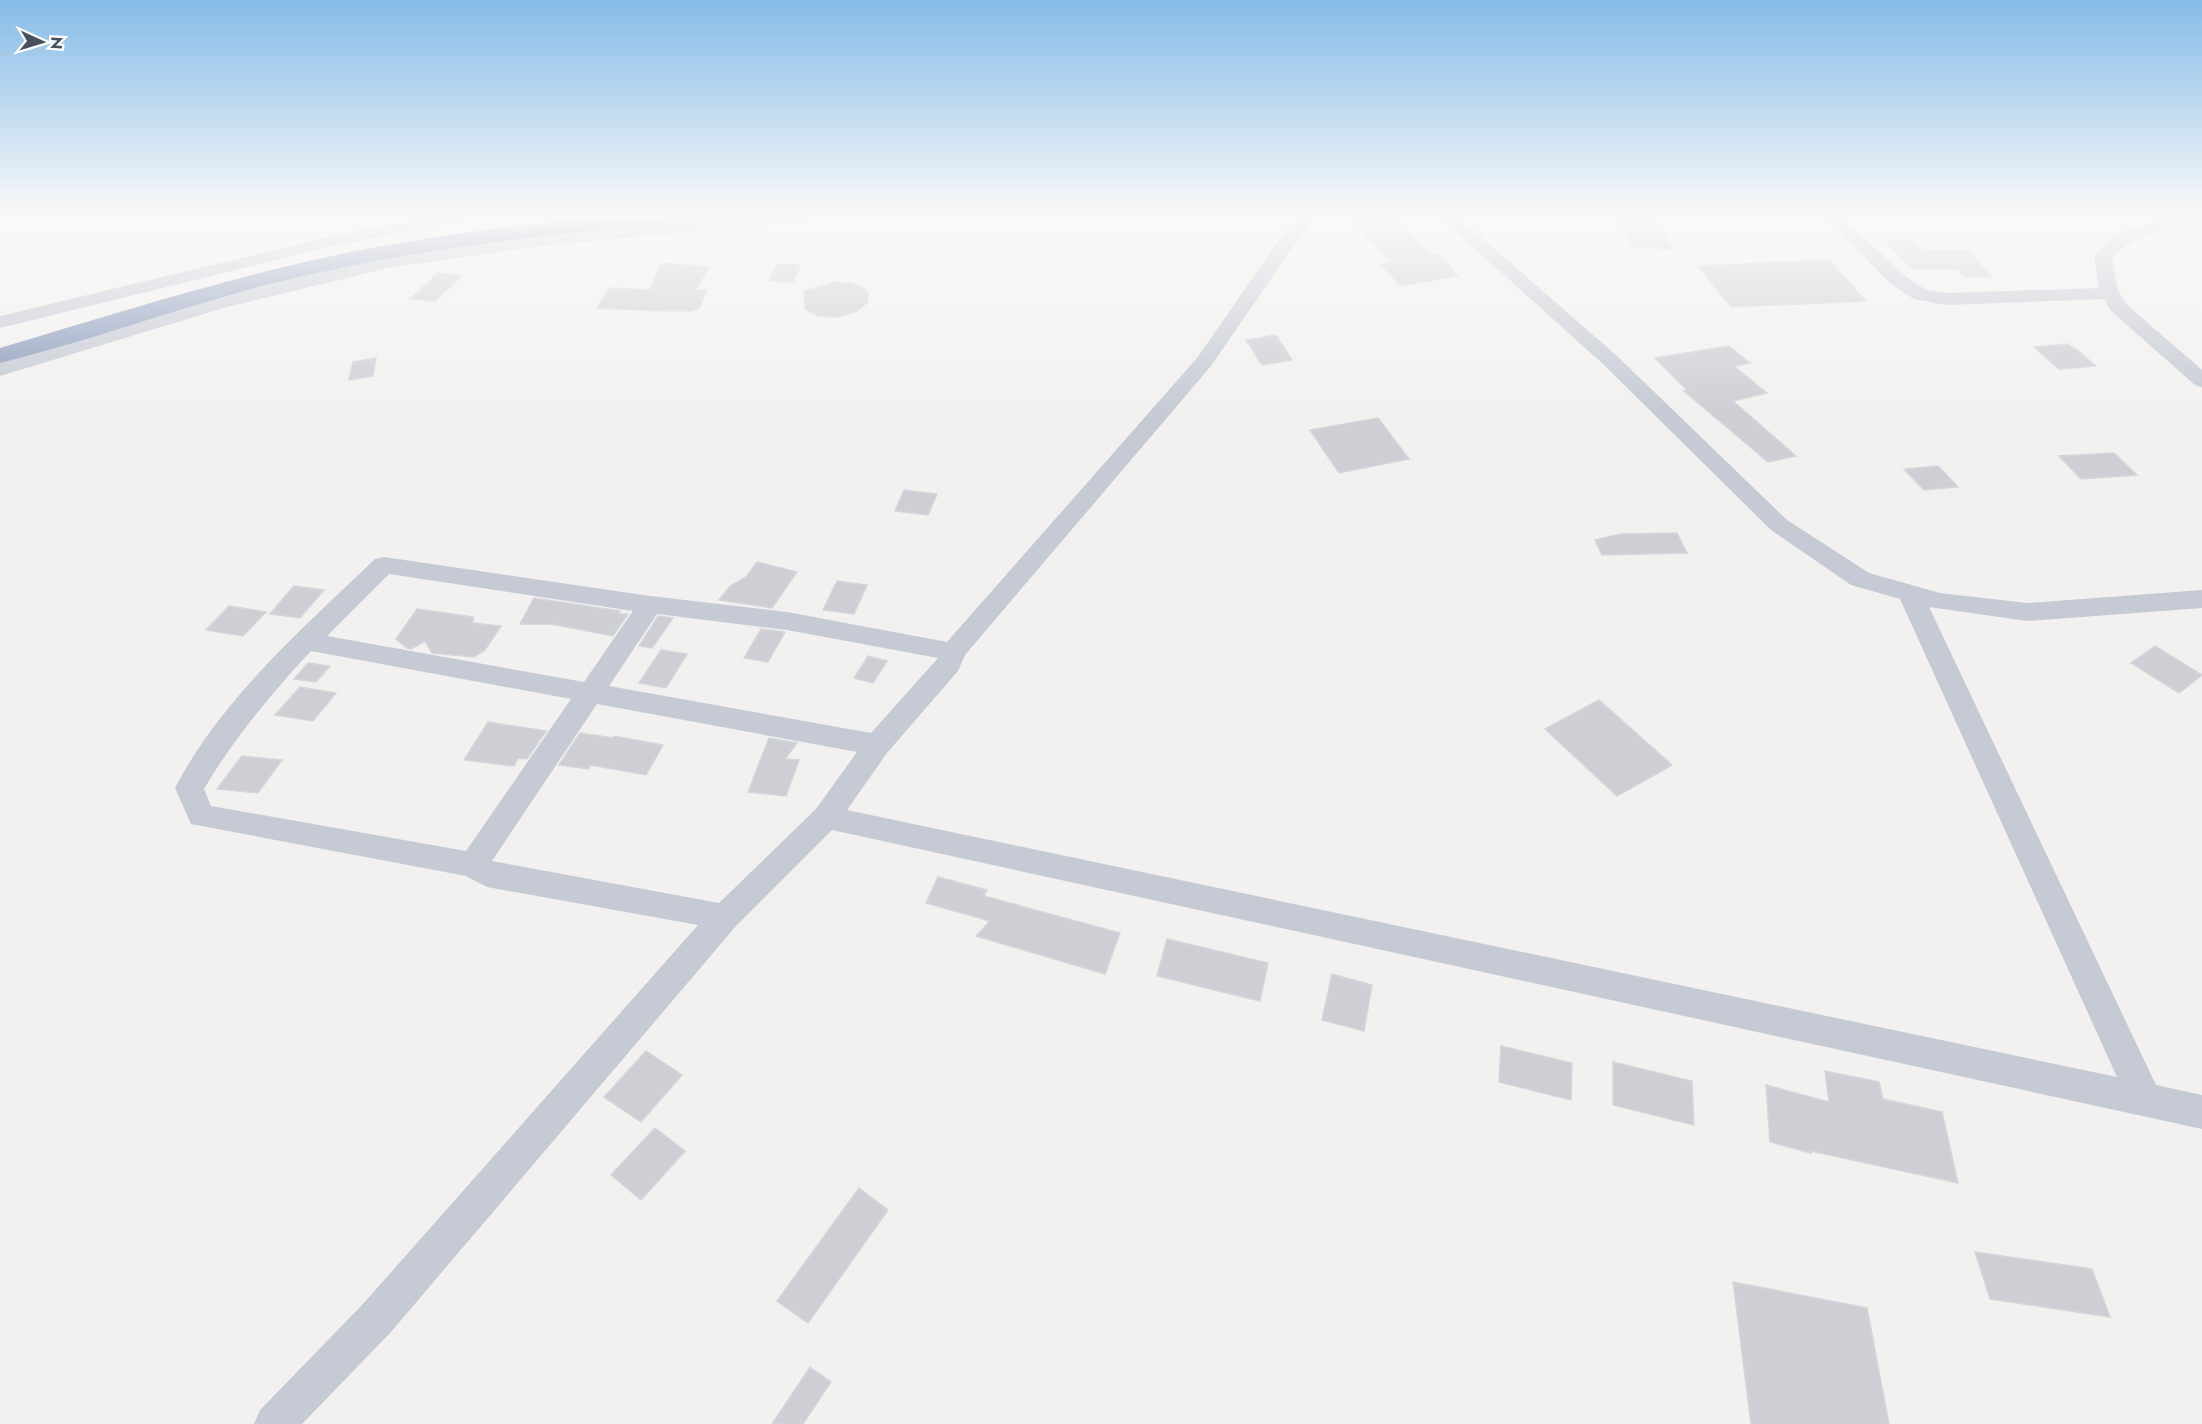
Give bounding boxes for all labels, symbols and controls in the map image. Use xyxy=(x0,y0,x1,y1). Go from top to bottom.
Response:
north arrow xyxy=(12,12,72,72)
text: N xyxy=(45,36,68,50)

